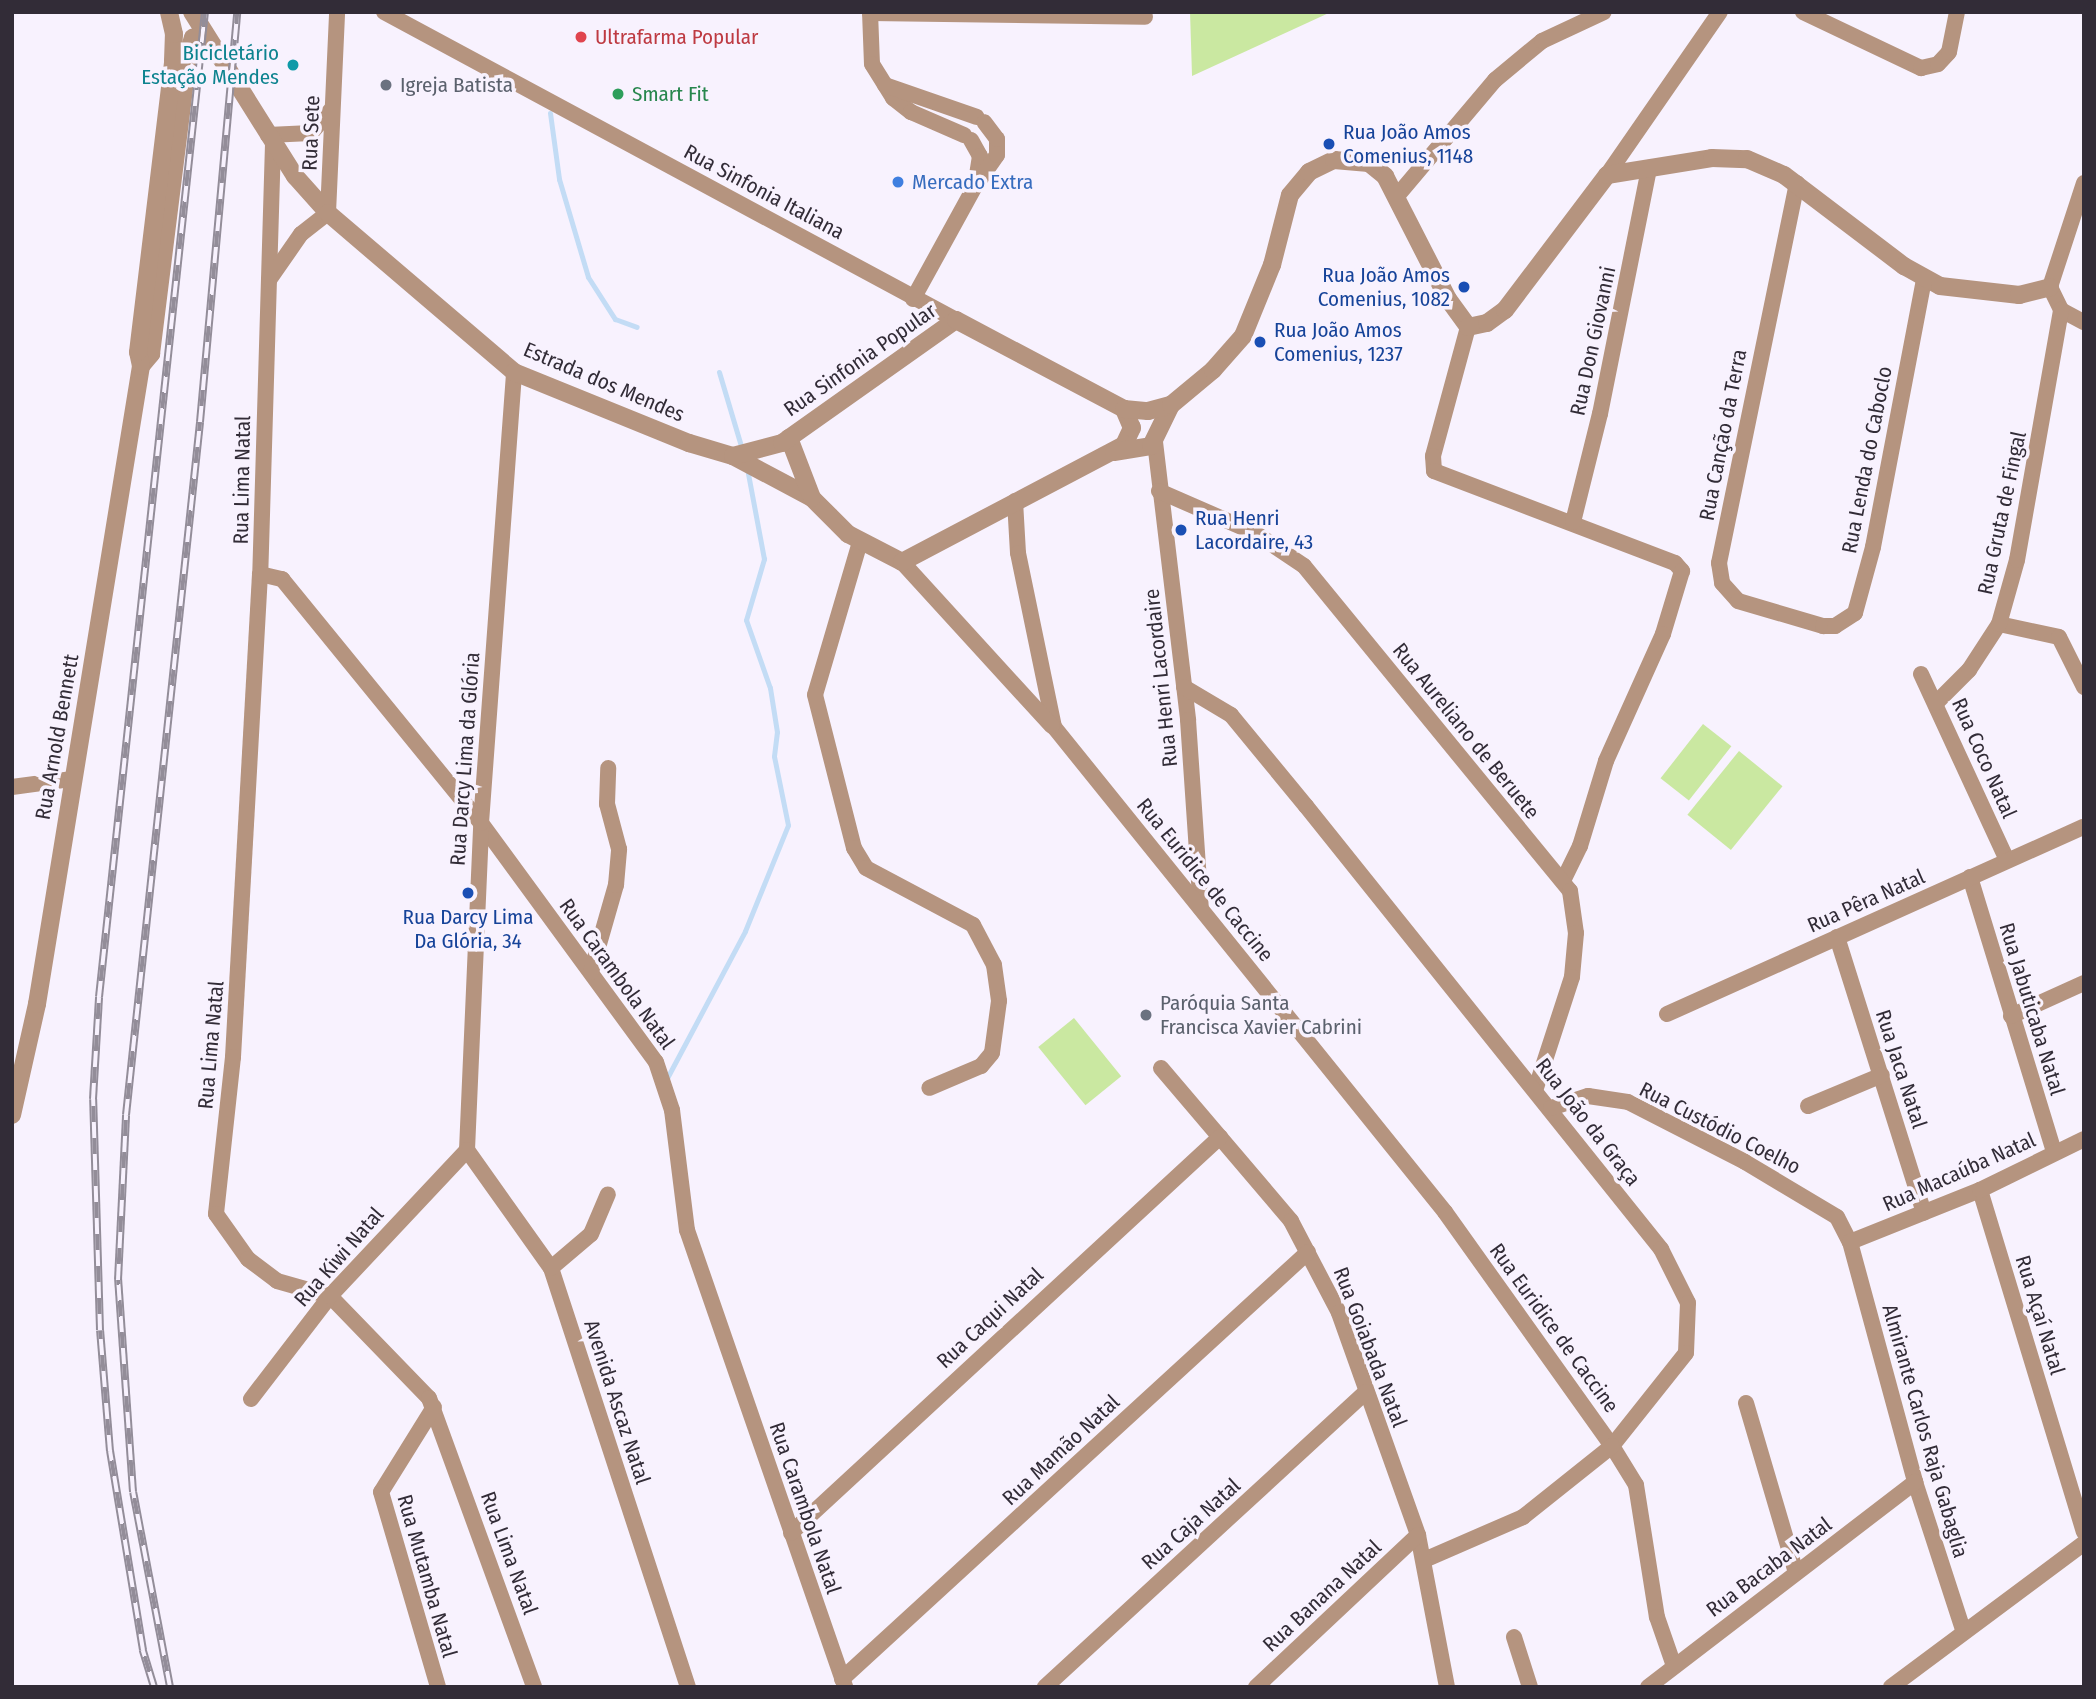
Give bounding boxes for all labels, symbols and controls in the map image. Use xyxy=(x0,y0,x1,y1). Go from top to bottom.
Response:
place label: Ultrafarma Popular xyxy=(595,24,758,50)
marker: Ultrafarma Popular xyxy=(573,29,589,45)
place label: Bicicletário Estação Mendes xyxy=(141,40,279,90)
marker: Bicicletário Estação Mendes xyxy=(285,57,301,73)
place label: Igreja Batista xyxy=(400,72,513,98)
marker: Igreja Batista xyxy=(378,77,394,93)
place label: Smart Fit xyxy=(632,81,709,107)
marker: Smart Fit xyxy=(610,86,626,102)
street label: Rua Sete xyxy=(297,95,325,171)
place label: Rua João Amos Comenius, 1148 xyxy=(1343,119,1473,169)
marker: Rua João Amos Comenius, 1148 xyxy=(1321,136,1337,152)
street label: Rua Sinfonia Italiana xyxy=(679,139,849,245)
place label: Mercado Extra xyxy=(912,169,1033,195)
marker: Mercado Extra xyxy=(890,174,906,190)
place label: Rua João Amos Comenius, 1082 xyxy=(1318,262,1450,312)
street label: Rua Don Giovanni xyxy=(1565,264,1621,418)
marker: Rua João Amos Comenius, 1082 xyxy=(1456,279,1472,295)
street label: Rua Sinfonia Popular xyxy=(779,298,941,422)
place label: Rua João Amos Comenius, 1237 xyxy=(1274,317,1403,367)
marker: Rua João Amos Comenius, 1237 xyxy=(1252,334,1268,350)
street label: Estrada dos Mendes xyxy=(520,337,688,427)
street label: Rua Canção da Terra xyxy=(1694,347,1752,523)
street label: Rua Lenda do Caboclo xyxy=(1836,364,1898,556)
street label: Rua Lima Natal xyxy=(228,415,256,545)
street label: Rua Gruta de Fingal xyxy=(1972,429,2032,597)
place label: Rua Henri Lacordaire, 43 xyxy=(1195,505,1313,555)
marker: Rua Henri Lacordaire, 43 xyxy=(1173,522,1189,538)
street label: Rua Henri Lacordaire xyxy=(1139,588,1183,768)
street label: Rua Aureliano de Beruete xyxy=(1387,638,1545,824)
street label: Rua Darcy Lima da Glória xyxy=(445,651,485,867)
street label: Rua Arnold Bennett xyxy=(30,652,84,822)
street label: Rua Coco Natal xyxy=(1946,694,2022,822)
street label: Rua Euridice de Caccine xyxy=(1131,793,1279,967)
street label: Rua Pêra Natal xyxy=(1803,864,1929,938)
marker: Rua Darcy Lima Da Glória, 34 xyxy=(460,885,476,901)
street label: Rua Carambola Natal xyxy=(554,894,680,1054)
place label: Rua Darcy Lima Da Glória, 34 xyxy=(403,904,533,954)
street label: Rua Jabuticaba Natal xyxy=(1994,920,2070,1098)
street label: Rua Lima Natal xyxy=(193,980,229,1110)
place label: Paróquia Santa Francisca Xavier Cabrini xyxy=(1160,990,1362,1040)
marker: Paróquia Santa Francisca Xavier Cabrini xyxy=(1138,1007,1154,1023)
street label: Rua Jaca Natal xyxy=(1870,1007,1932,1131)
street label: Rua João da Graça xyxy=(1530,1053,1646,1191)
street label: Rua Custódio Coelho xyxy=(1635,1077,1805,1179)
street label: Rua Macaúba Natal xyxy=(1879,1127,2039,1217)
street label: Rua Kiwi Natal xyxy=(289,1202,389,1312)
street label: Rua Euridice de Caccine xyxy=(1484,1239,1624,1417)
street label: Rua Açaí Natal xyxy=(2010,1252,2070,1378)
street label: Rua Caqui Natal xyxy=(932,1262,1048,1374)
street label: Rua Goiabada Natal xyxy=(1328,1263,1412,1431)
street label: Almirante Carlos Raja Gabaglia xyxy=(1877,1301,1973,1561)
street label: Avenida Ascaz Natal xyxy=(579,1317,655,1487)
street label: Rua Mamão Natal xyxy=(997,1389,1125,1511)
street label: Rua Carambola Natal xyxy=(764,1419,846,1597)
street label: Rua Caja Natal xyxy=(1136,1473,1246,1575)
street label: Rua Lima Natal xyxy=(475,1488,543,1618)
street label: Rua Mutamba Natal xyxy=(392,1492,462,1660)
street label: Rua Bacaba Natal xyxy=(1701,1512,1837,1622)
street label: Rua Banana Natal xyxy=(1258,1535,1386,1657)

